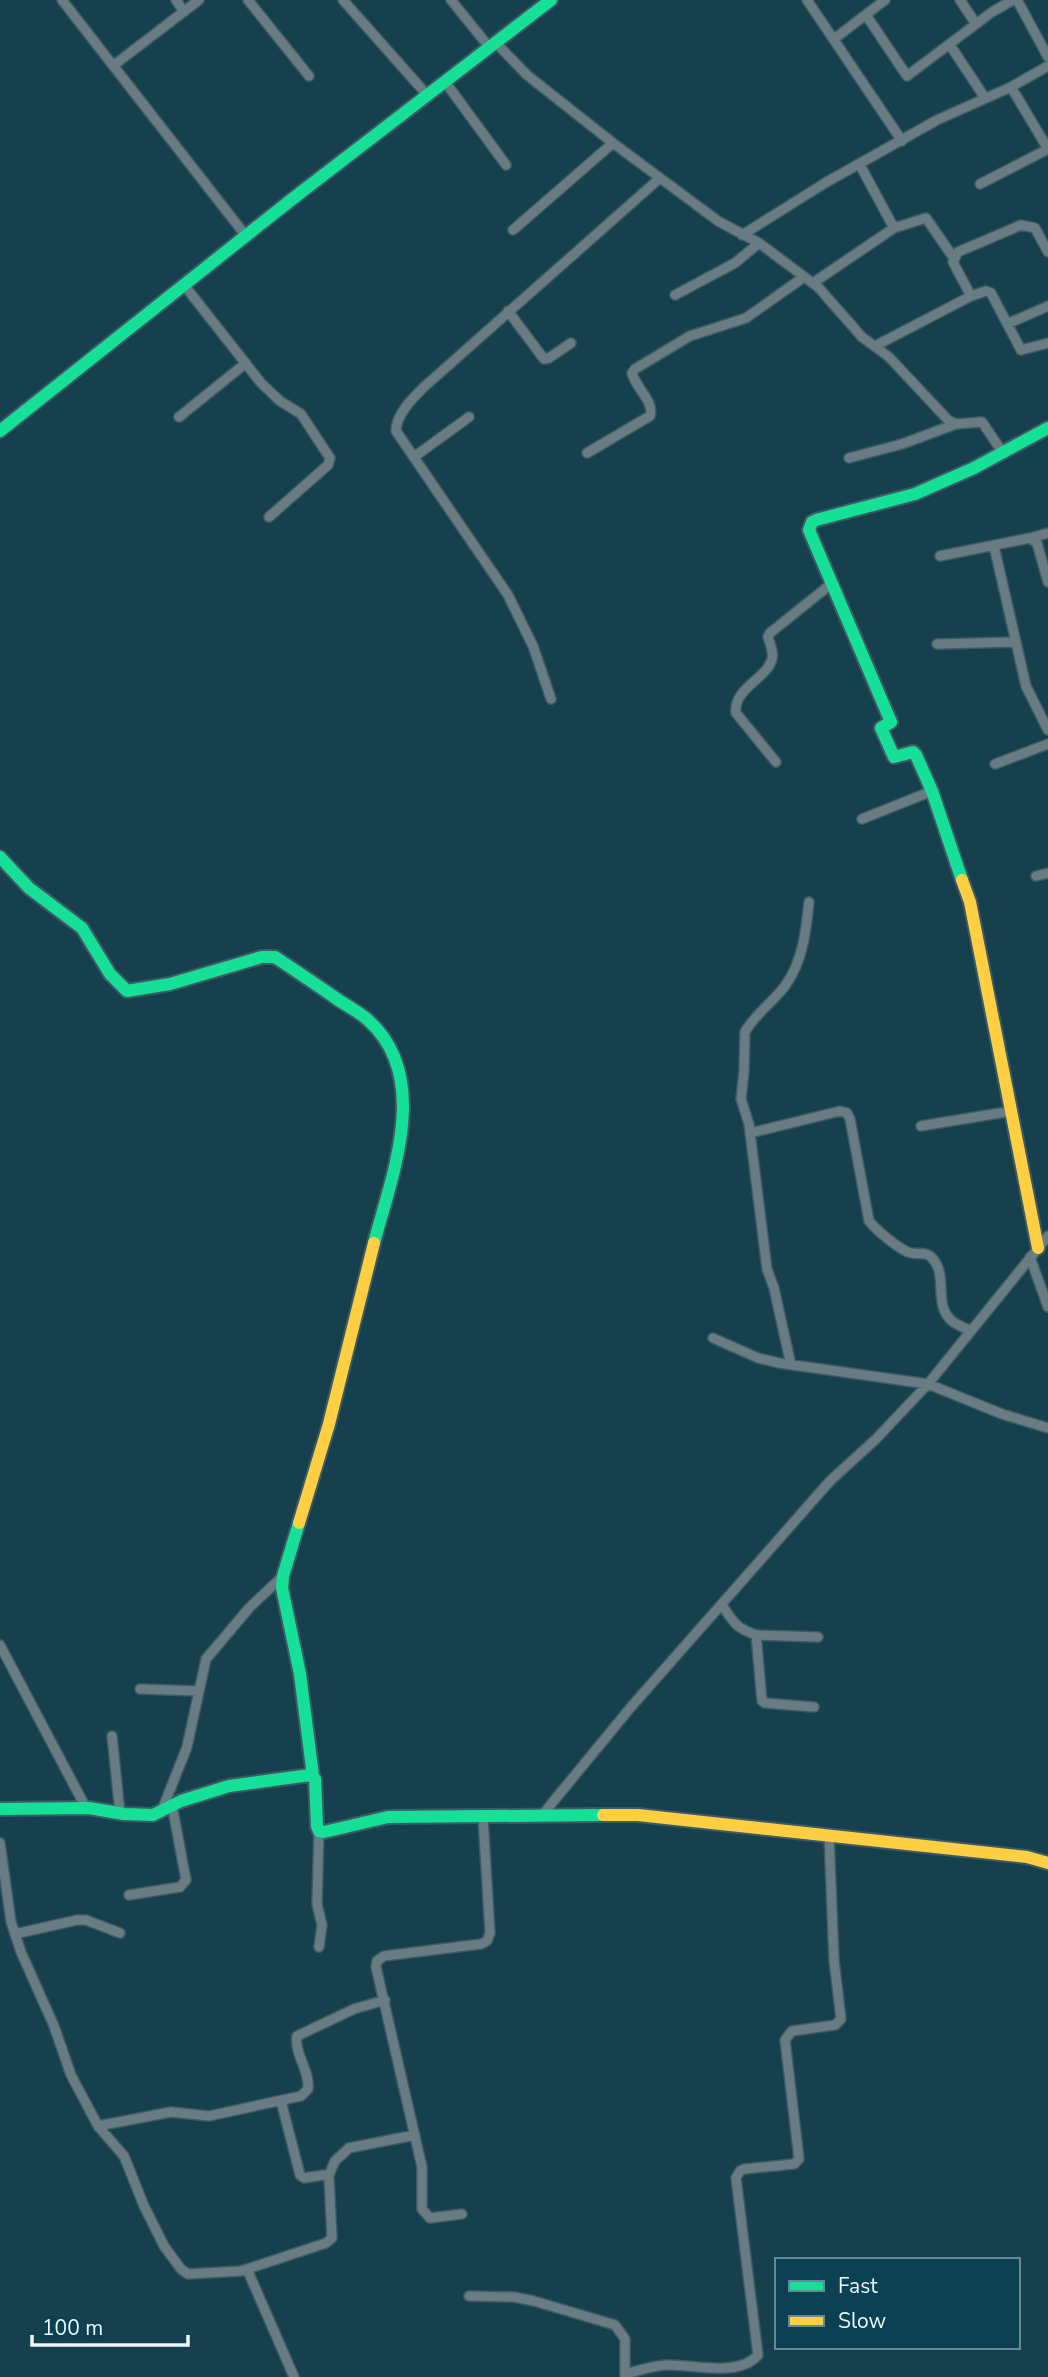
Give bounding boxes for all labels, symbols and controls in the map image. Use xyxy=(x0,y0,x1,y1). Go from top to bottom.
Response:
legend xyxy=(775,2258,1020,2349)
text: Fast xyxy=(838,2272,878,2300)
scale bar xyxy=(32,2304,187,2348)
text: Slow xyxy=(838,2307,887,2335)
text: 100 m xyxy=(42,2314,103,2342)

